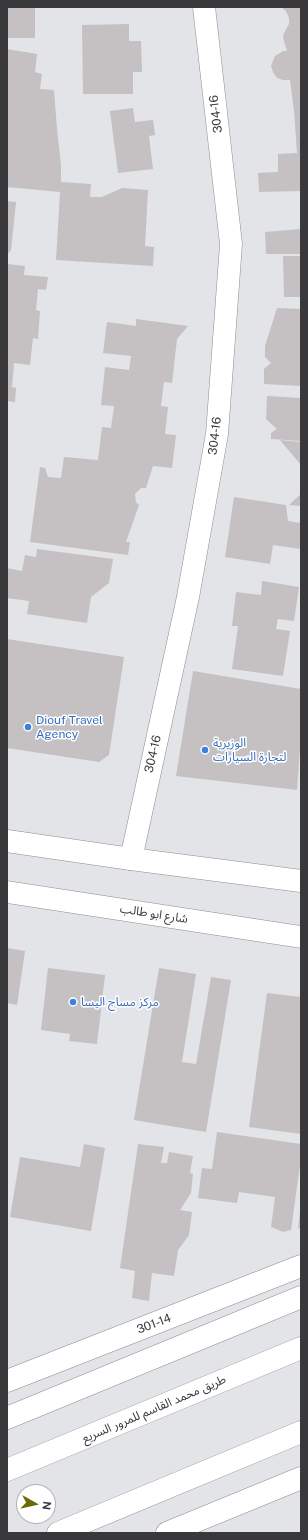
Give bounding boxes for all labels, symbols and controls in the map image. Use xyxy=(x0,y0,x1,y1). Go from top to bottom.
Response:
street label: 304-16 xyxy=(207,94,225,134)
street label: 304-16 xyxy=(206,416,224,456)
place label: Diouf Travel Agency xyxy=(36,713,103,741)
marker: Diouf Travel Agency xyxy=(23,722,33,732)
street label: 304-16 xyxy=(142,734,164,774)
place label: الوزيرية لتجارة السيارات xyxy=(213,736,286,764)
marker: الوزيرية لتجارة السيارات xyxy=(200,745,210,755)
street label: شارع ابو طالب xyxy=(119,902,189,926)
place label: مركز مساج اليسا xyxy=(81,995,159,1009)
marker: مركز مساج اليسا xyxy=(68,997,78,1007)
street label: 301-14 xyxy=(135,1311,173,1337)
street label: طريق محمد القاسم للمرور السريع xyxy=(80,1372,228,1446)
north arrow xyxy=(16,1484,56,1524)
text: N xyxy=(40,1500,53,1511)

